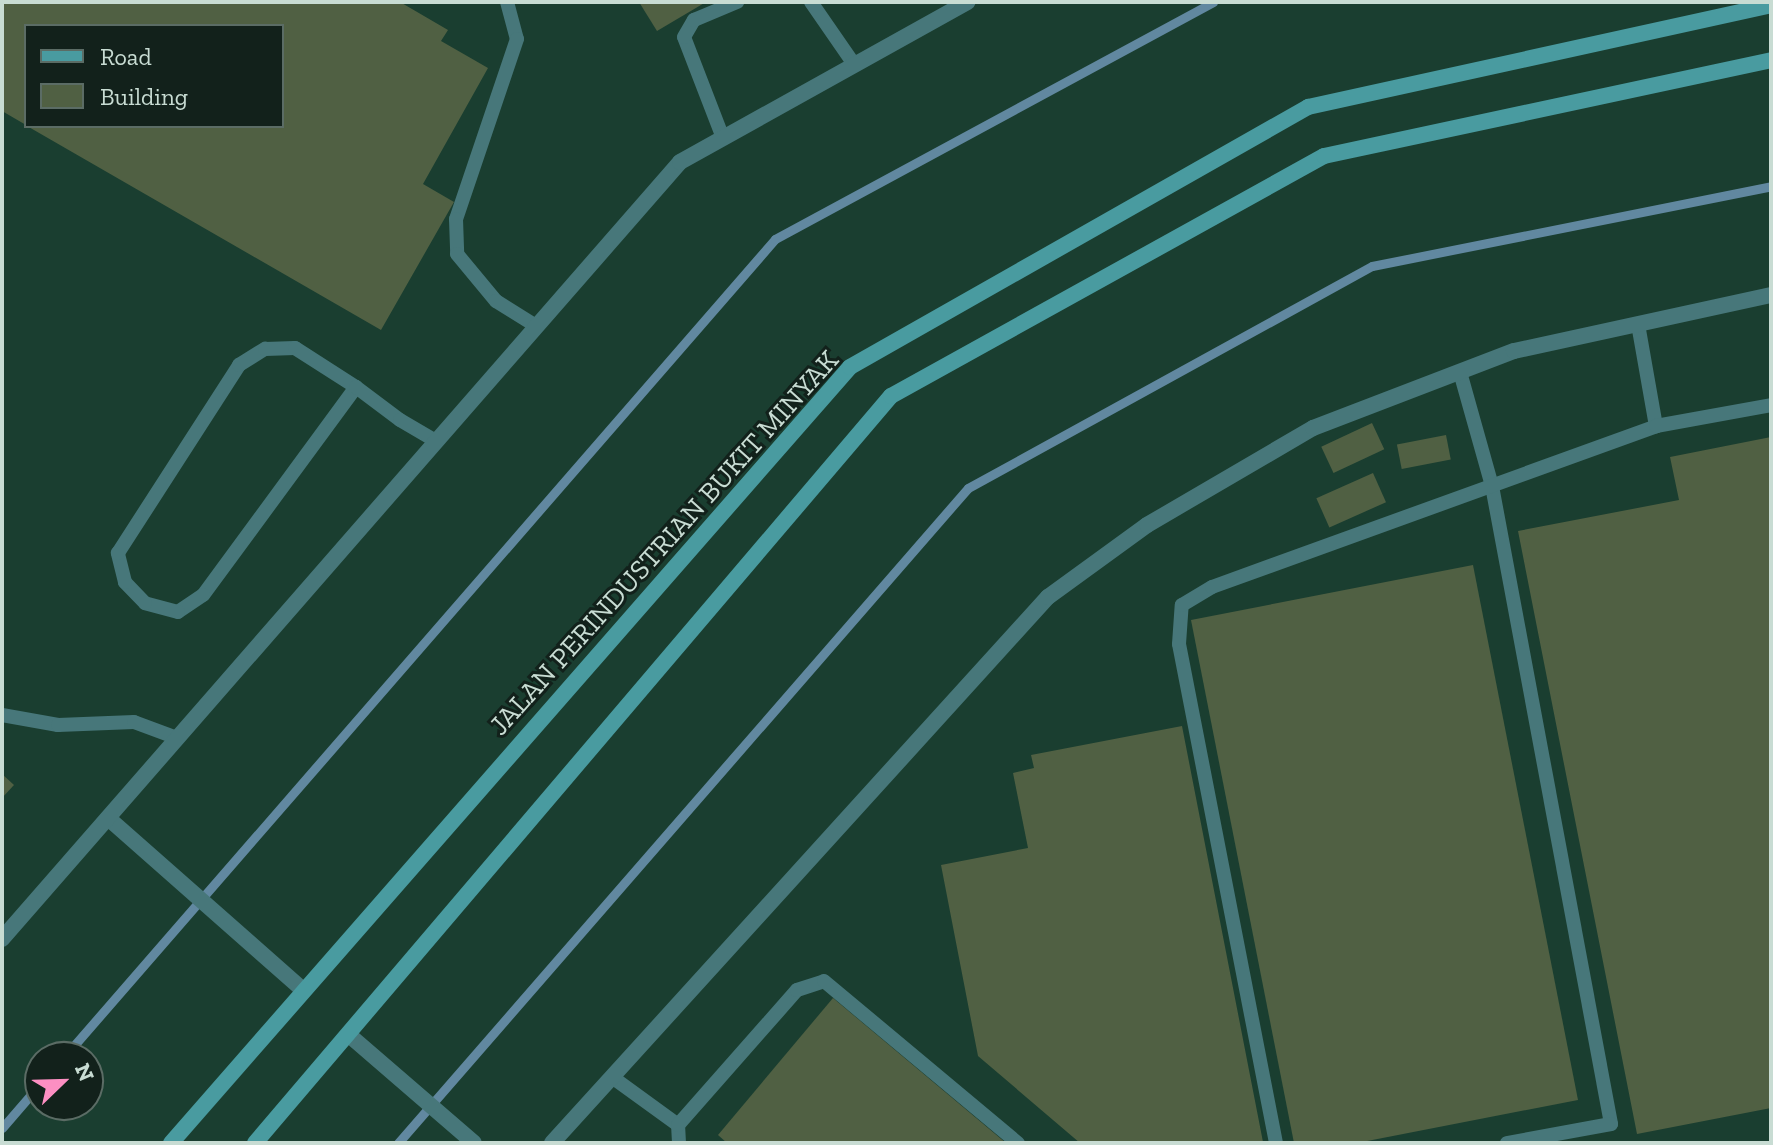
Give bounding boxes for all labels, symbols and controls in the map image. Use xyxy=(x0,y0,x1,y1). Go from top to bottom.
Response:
legend xyxy=(24,24,284,128)
text: Road xyxy=(100,42,152,71)
text: Building xyxy=(100,82,188,111)
street label: JALAN PERINDUSTRIAN BUKIT MINYAK xyxy=(482,344,846,742)
north arrow xyxy=(24,1041,104,1121)
text: N xyxy=(69,1059,100,1085)

